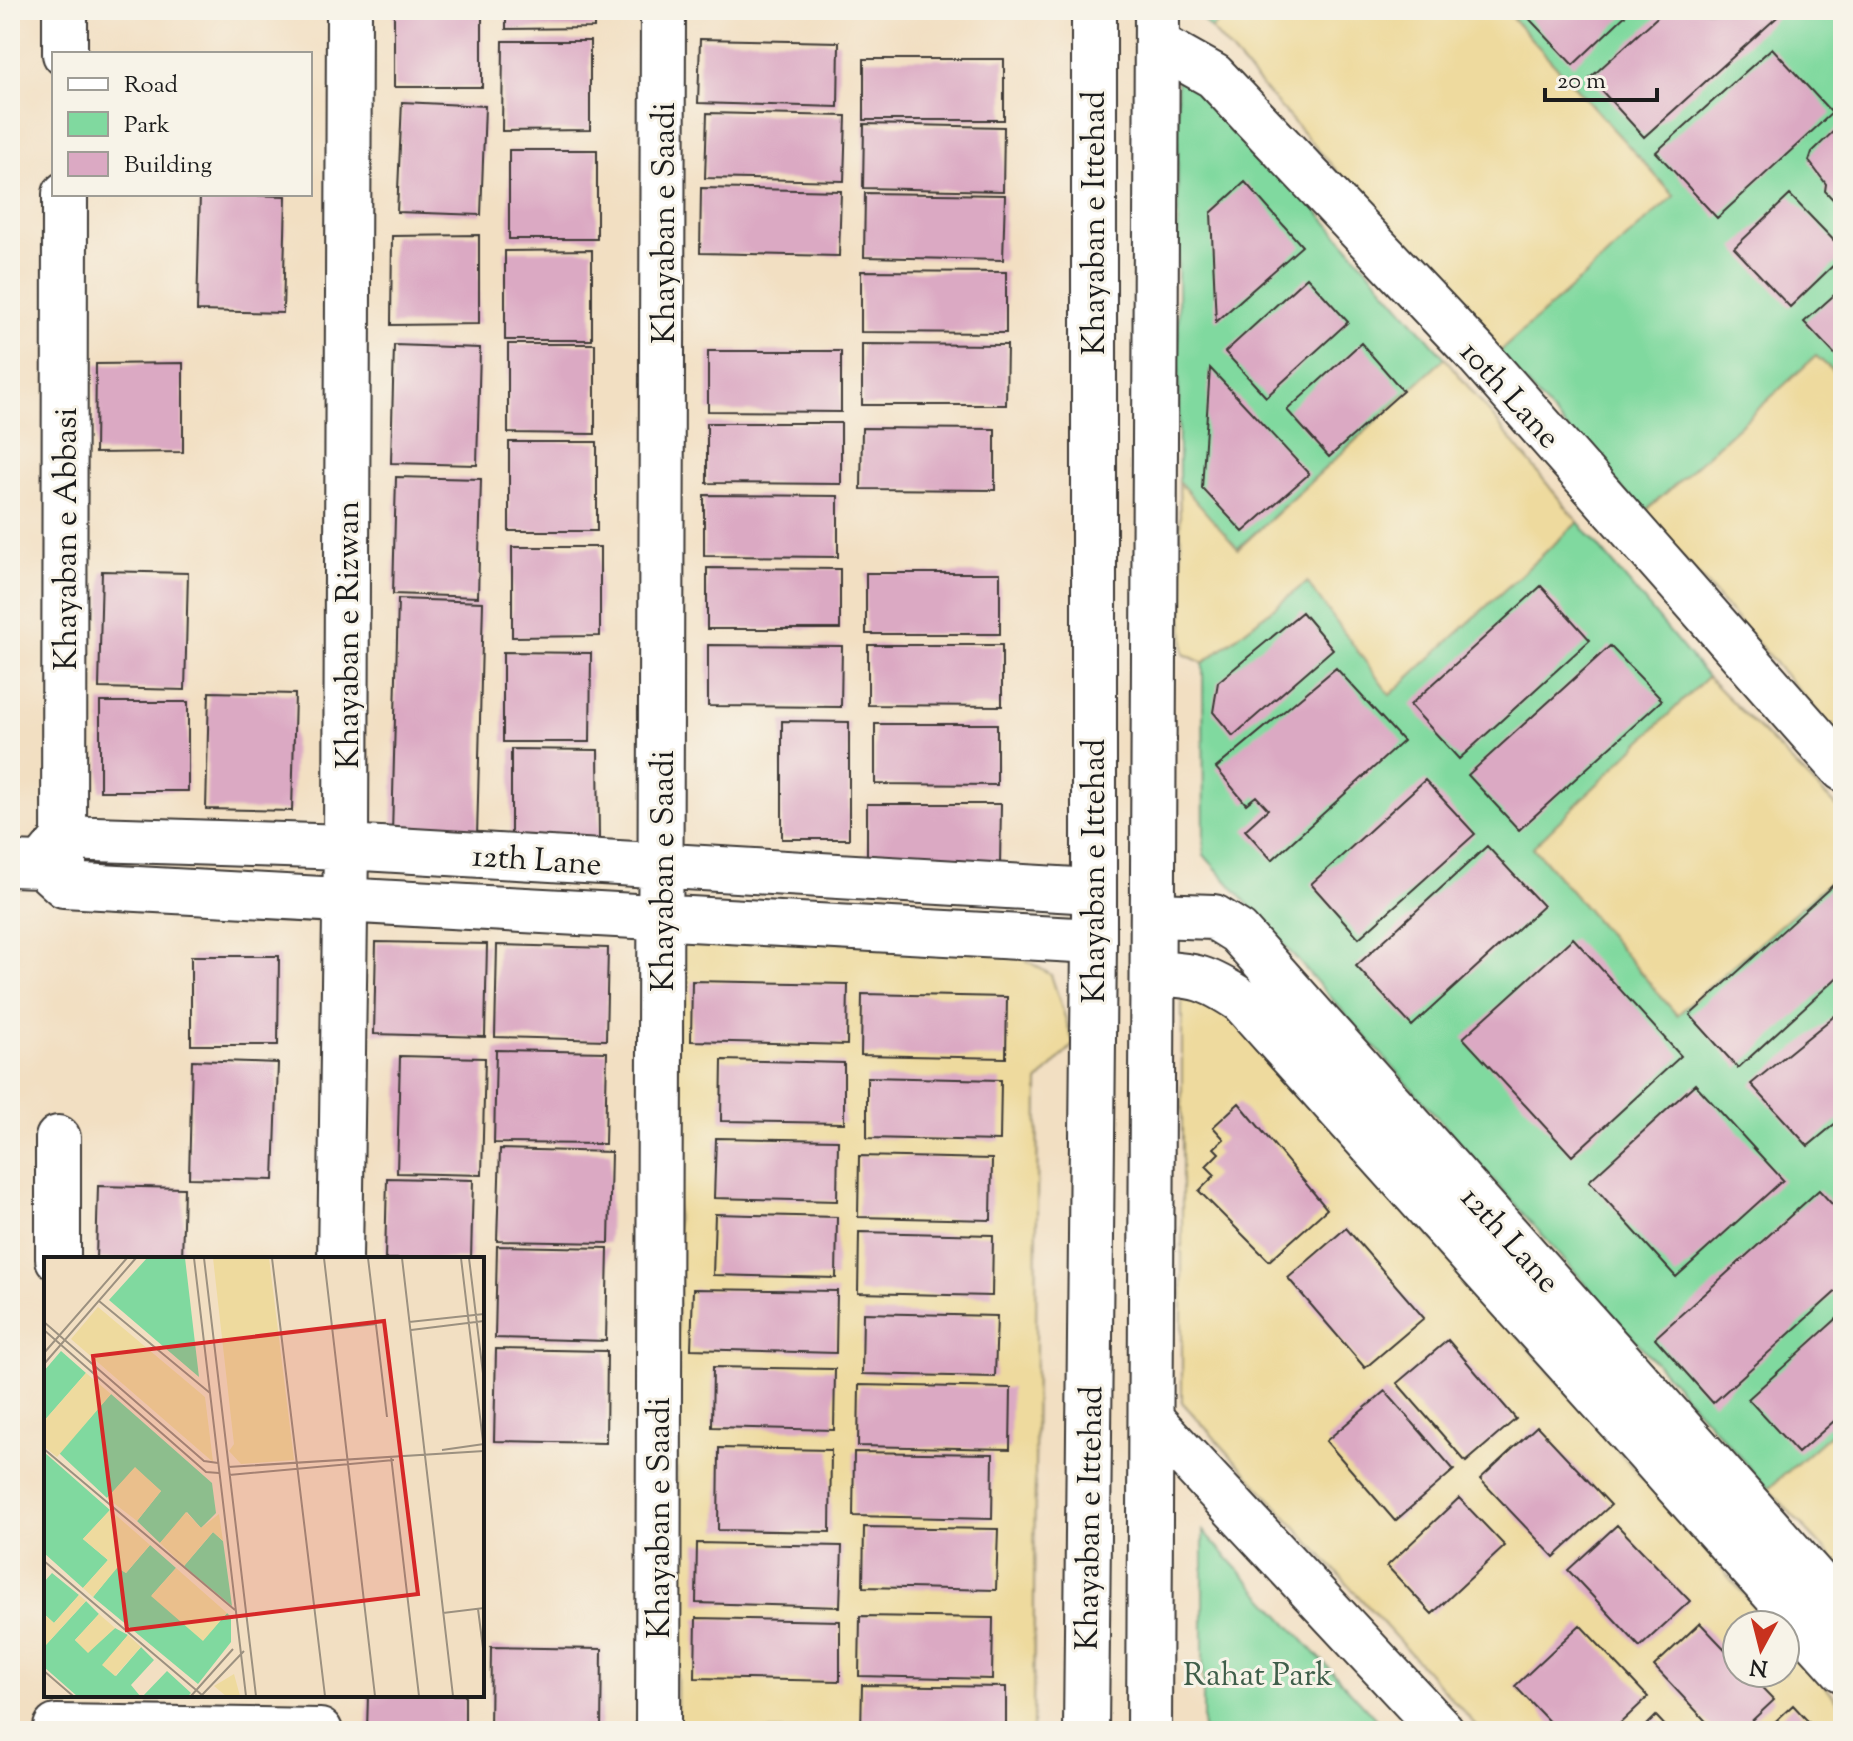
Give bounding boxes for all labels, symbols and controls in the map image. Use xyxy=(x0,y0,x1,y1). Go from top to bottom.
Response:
legend xyxy=(52,52,312,196)
scale bar xyxy=(1545,52,1657,102)
text: 20 m xyxy=(1557,65,1606,99)
text: Road xyxy=(124,69,178,103)
street label: Khayaban e Ittehad xyxy=(1073,91,1119,355)
street label: Khayaban e Saadi xyxy=(643,102,689,344)
text: Park xyxy=(124,109,170,143)
text: Building xyxy=(124,149,213,183)
street label: 10th Lane xyxy=(1448,332,1570,460)
street label: Khayaban e Abbasi xyxy=(45,407,91,671)
street label: Khayaban e Rizwan xyxy=(327,501,373,769)
street label: Khayaban e Ittehad xyxy=(1073,739,1119,1003)
street label: Khayaban e Saadi xyxy=(642,750,688,992)
street label: 12th Lane xyxy=(470,835,603,889)
street label: 12th Lane xyxy=(1448,1177,1569,1305)
inset map xyxy=(44,1257,484,1697)
street label: Khayaban e Ittehad xyxy=(1066,1385,1116,1651)
street label: Khayaban e Saadi xyxy=(638,1397,684,1639)
north arrow xyxy=(1721,1609,1801,1689)
text: N xyxy=(1748,1649,1770,1683)
park label: Rahat Park xyxy=(1183,1654,1333,1700)

